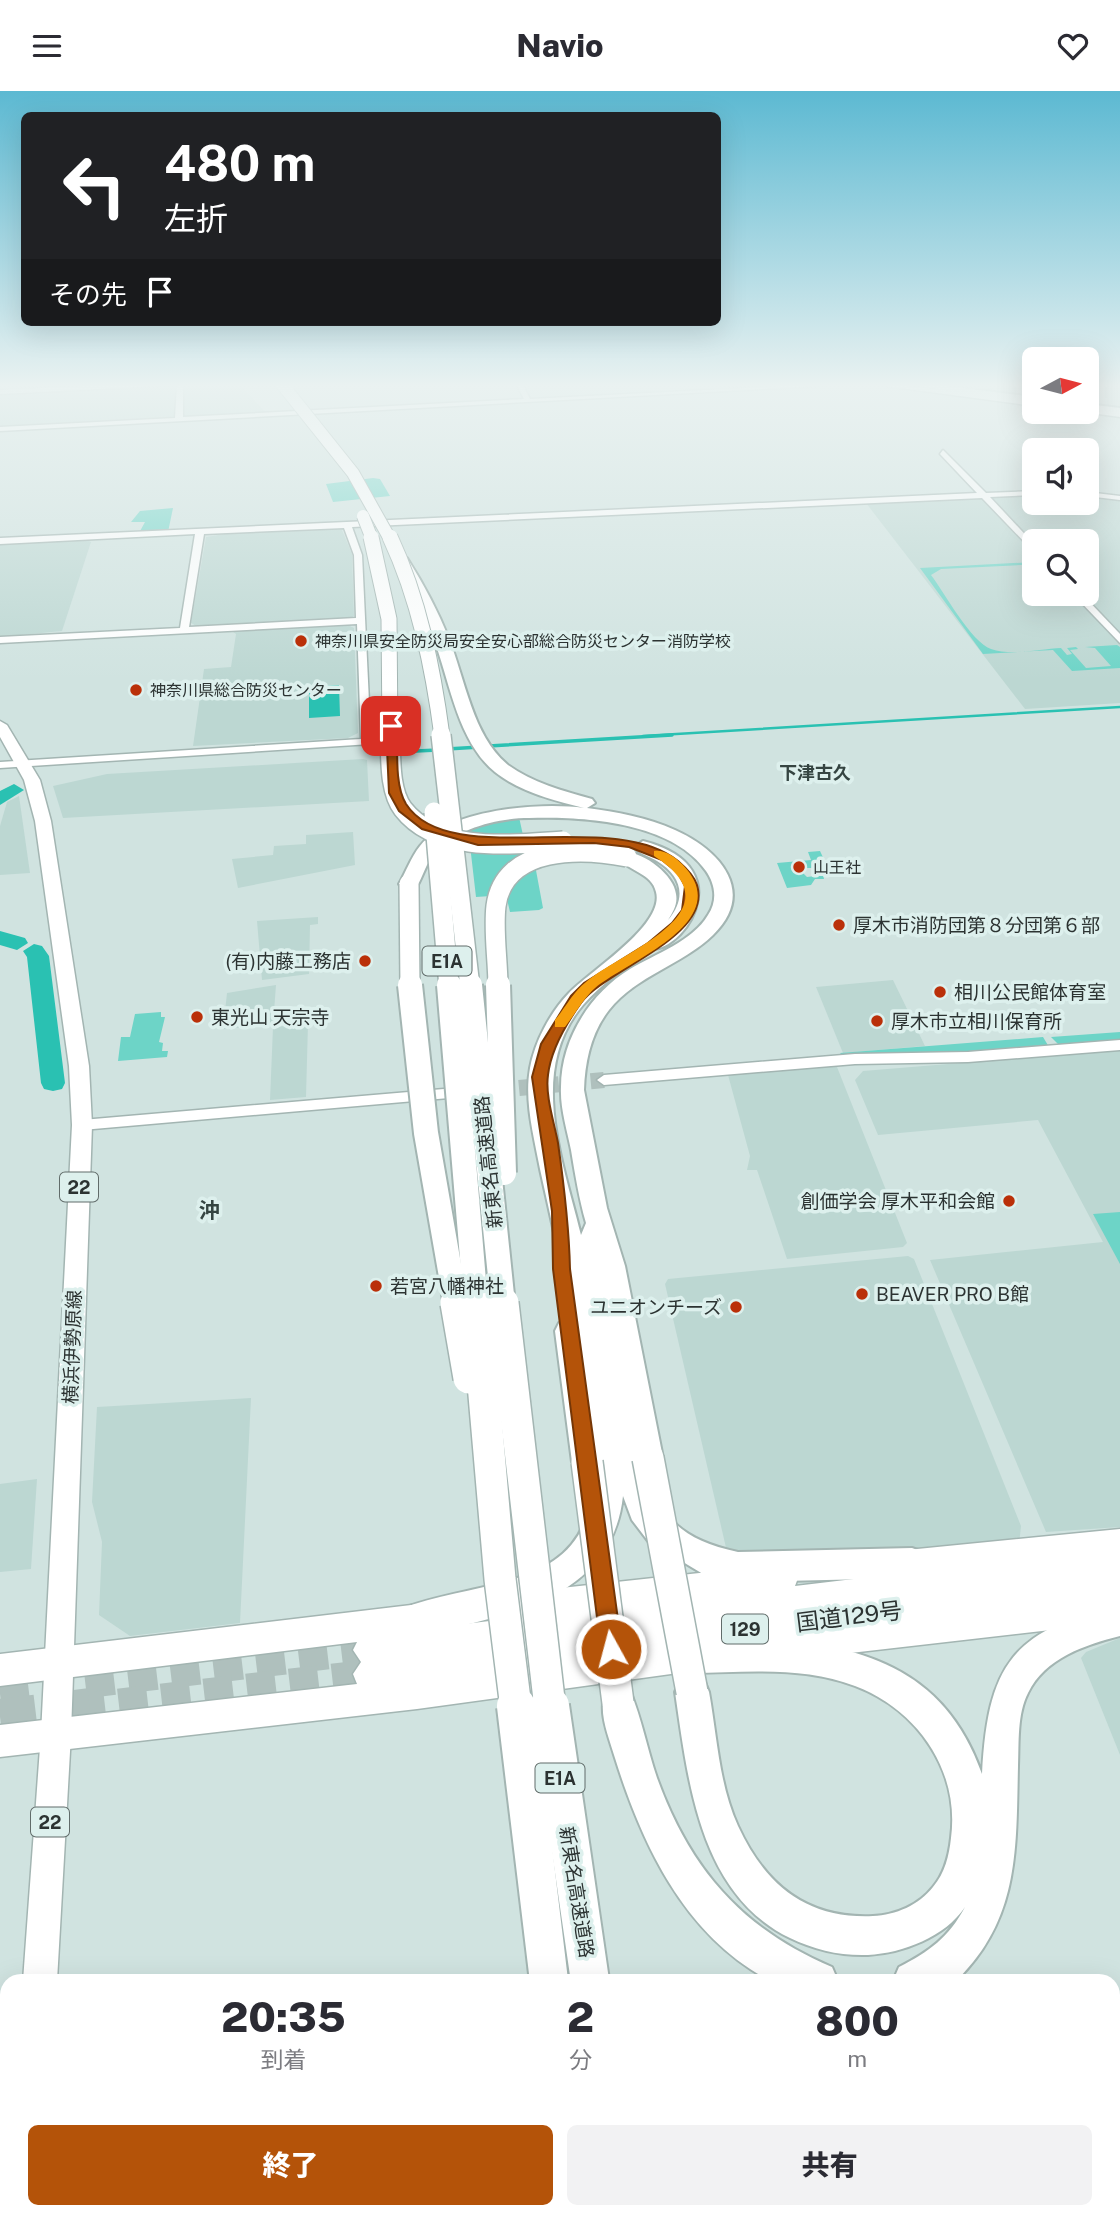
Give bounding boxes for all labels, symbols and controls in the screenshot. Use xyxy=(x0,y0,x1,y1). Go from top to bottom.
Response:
icon: menu xyxy=(28,27,66,65)
text: Navio xyxy=(516,27,604,64)
icon: heart xyxy=(1054,27,1092,65)
text: 480 m xyxy=(164,134,315,192)
icon: left xyxy=(49,140,140,231)
text: 左折 xyxy=(164,200,228,237)
icon: arrive xyxy=(141,273,179,311)
text: その先 xyxy=(49,279,127,310)
north arrow xyxy=(1022,347,1099,423)
map controls xyxy=(1022,347,1099,606)
button: sound xyxy=(1022,438,1099,515)
button: search xyxy=(1022,529,1099,606)
place label: 神奈川県安全防災局安全安心部総合防災センター消防学校 xyxy=(315,632,731,651)
marker: 神奈川県安全防災局安全安心部総合防災センター消防学校 xyxy=(293,633,309,649)
place label: 神奈川県総合防災センター xyxy=(150,681,342,700)
marker: 神奈川県総合防災センター xyxy=(128,682,144,698)
pin xyxy=(361,696,421,756)
icon: arrive xyxy=(372,707,410,745)
district label: 下津古久 xyxy=(779,762,851,783)
place label: 山王社 xyxy=(813,858,861,877)
marker: 山王社 xyxy=(791,859,807,875)
place label: 厚木市消防団第８分団第６部 xyxy=(853,914,1100,936)
marker: 厚木市消防団第８分団第６部 xyxy=(831,917,847,933)
road number: E1A xyxy=(422,947,472,975)
place label: (有)内藤工務店 xyxy=(225,950,351,972)
marker: (有)内藤工務店 xyxy=(357,953,373,969)
place label: 相川公民館体育室 xyxy=(954,981,1106,1003)
marker: 相川公民館体育室 xyxy=(932,984,948,1000)
place label: 東光山 天宗寺 xyxy=(211,1006,330,1028)
marker: 東光山 天宗寺 xyxy=(189,1009,205,1025)
place label: 厚木市立相川保育所 xyxy=(891,1010,1062,1032)
marker: 厚木市立相川保育所 xyxy=(869,1013,885,1029)
street label: 新東名高速道路 xyxy=(470,1095,506,1229)
road number: 22 xyxy=(60,1173,98,1202)
place label: 創価学会 厚木平和会館 xyxy=(800,1190,995,1212)
marker: 創価学会 厚木平和会館 xyxy=(1001,1193,1017,1209)
district label: 沖 xyxy=(199,1198,220,1223)
place label: 若宮八幡神社 xyxy=(390,1275,504,1297)
marker: 若宮八幡神社 xyxy=(368,1278,384,1294)
place label: BEAVER PRO B館 xyxy=(876,1283,1029,1305)
marker: BEAVER PRO B館 xyxy=(854,1286,870,1302)
street label: 横浜伊勢原線 xyxy=(59,1290,85,1404)
place label: ユニオンチーズ xyxy=(590,1296,722,1318)
marker: ユニオンチーズ xyxy=(728,1299,744,1315)
street label: 国道129号 xyxy=(795,1596,903,1636)
position arrow xyxy=(574,1612,648,1686)
road number: 129 xyxy=(722,1615,768,1644)
road number: E1A xyxy=(536,1763,584,1793)
road number: 22 xyxy=(31,1807,69,1837)
street label: 新東名高速道路 xyxy=(556,1825,598,1959)
text: 20:35 xyxy=(221,1992,346,2041)
text: 2 xyxy=(567,1992,594,2041)
text: 800 xyxy=(815,1996,899,2045)
text: m xyxy=(847,2045,867,2072)
text: 到着 xyxy=(260,2046,306,2073)
text: 分 xyxy=(569,2046,592,2073)
button: 終了 xyxy=(28,2125,553,2205)
button: 共有 xyxy=(567,2125,1092,2205)

